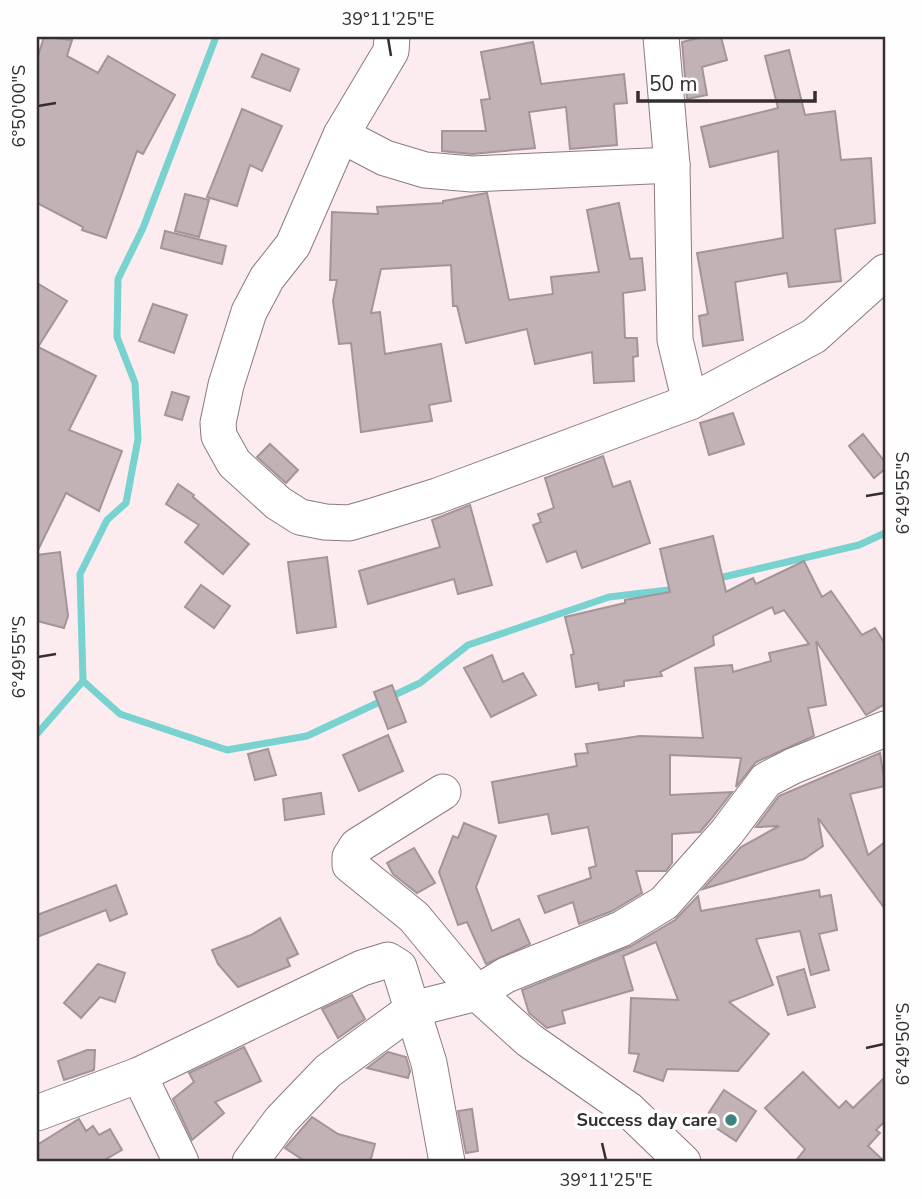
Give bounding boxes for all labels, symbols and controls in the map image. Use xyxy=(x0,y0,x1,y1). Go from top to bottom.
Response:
text: 39°11'25"E xyxy=(342,7,435,31)
scale bar xyxy=(638,60,815,104)
text: 6°50'00"S xyxy=(7,65,31,147)
text: 50 m xyxy=(649,70,698,98)
text: 6°49'55"S xyxy=(891,452,915,534)
text: 6°49'55"S xyxy=(7,616,31,698)
text: 6°49'50"S xyxy=(891,1003,915,1085)
place label: Success day care xyxy=(577,1108,717,1132)
marker: Success day care xyxy=(723,1112,739,1128)
text: 39°11'25"E xyxy=(560,1168,653,1192)

